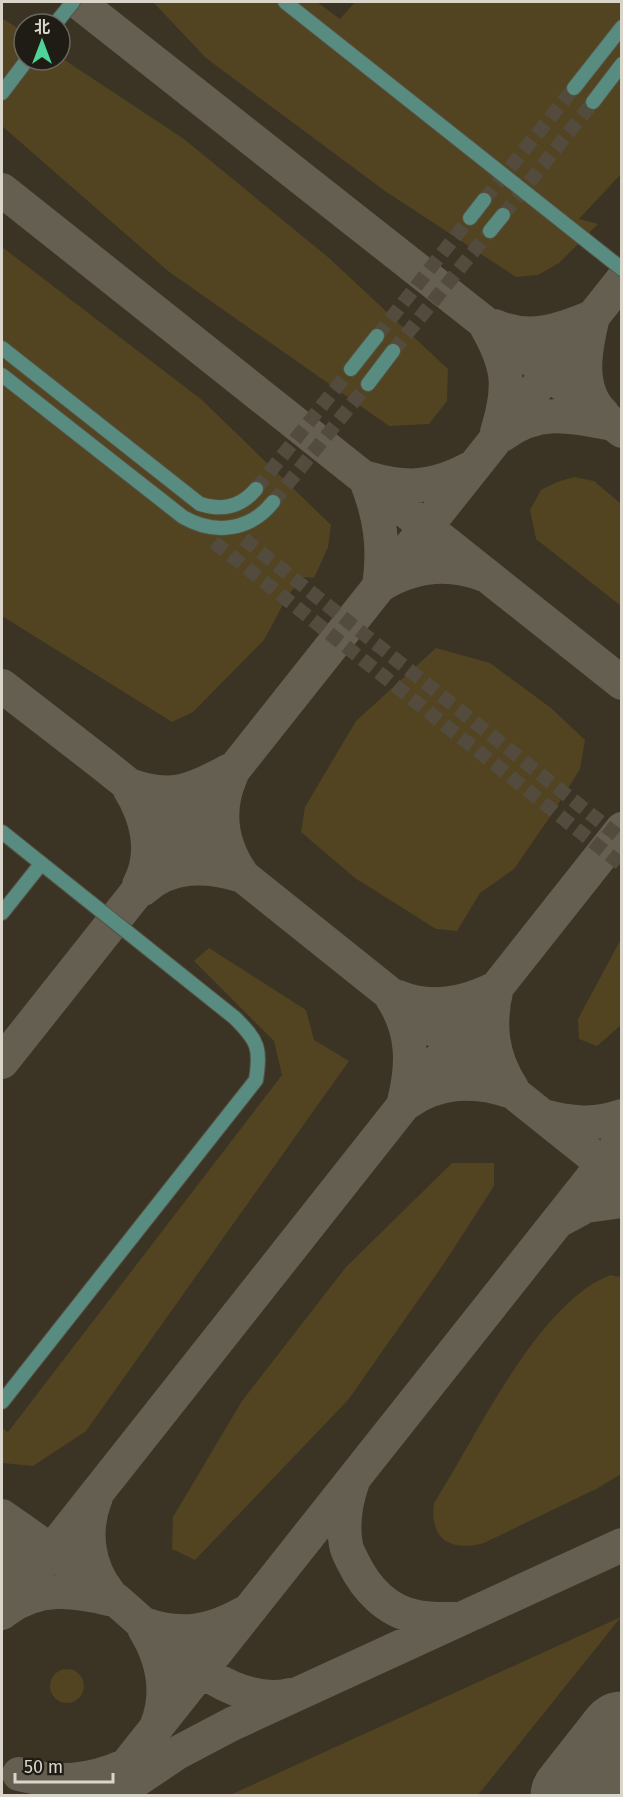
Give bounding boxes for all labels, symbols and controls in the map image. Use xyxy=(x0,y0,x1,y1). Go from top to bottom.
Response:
north arrow xyxy=(12,12,72,72)
text: 北 xyxy=(34,18,50,37)
scale bar xyxy=(15,1746,112,1784)
text: 50 m xyxy=(24,1756,63,1778)

